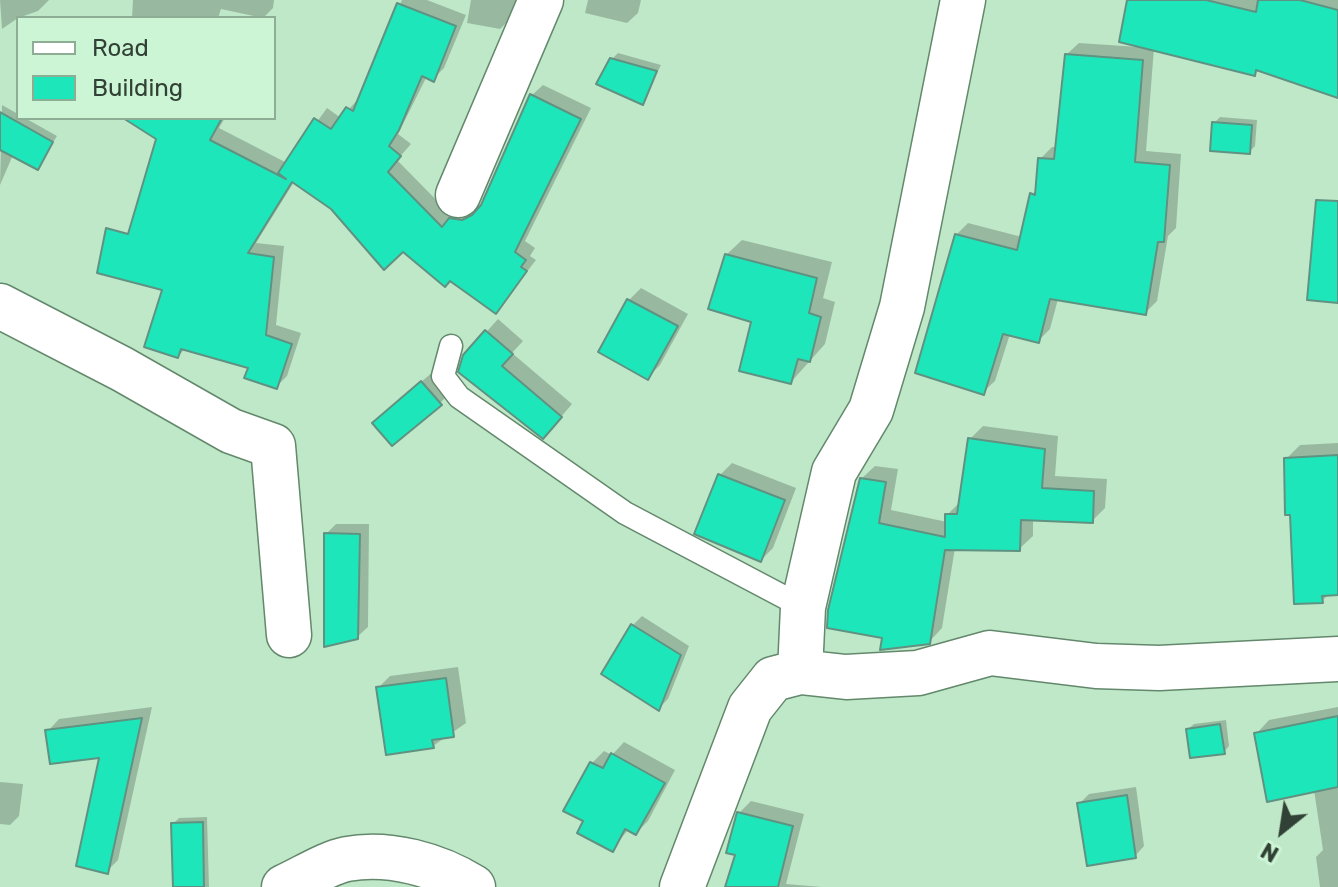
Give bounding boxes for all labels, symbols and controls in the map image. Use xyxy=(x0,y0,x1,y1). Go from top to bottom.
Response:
legend xyxy=(16,16,276,120)
text: Road xyxy=(92,34,149,62)
text: Building xyxy=(92,74,183,102)
north arrow xyxy=(1242,791,1322,871)
text: N xyxy=(1256,837,1283,868)

